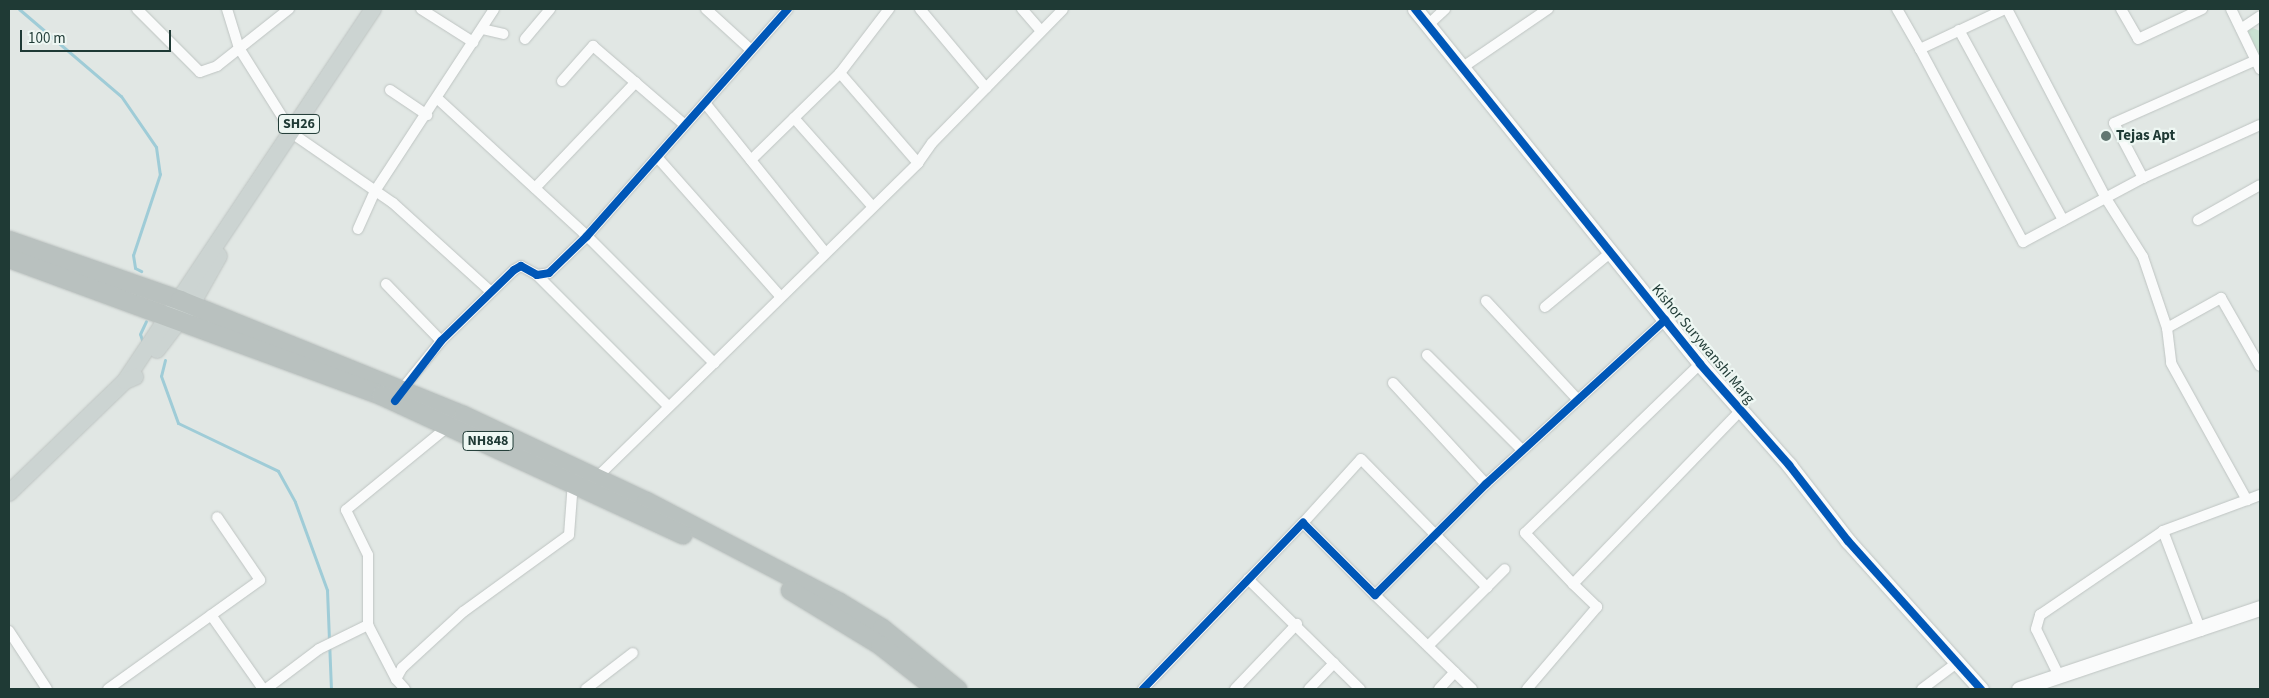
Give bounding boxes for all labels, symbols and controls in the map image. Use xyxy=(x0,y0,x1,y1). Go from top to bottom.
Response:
scale bar xyxy=(22,20,174,52)
text: 100 m xyxy=(28,28,66,49)
road number: SH26 xyxy=(278,112,320,136)
place label: Tejas Apt xyxy=(2116,127,2175,145)
marker: Tejas Apt xyxy=(2100,130,2112,142)
street label: Kishor Surywanshi Marg xyxy=(1648,281,1758,407)
road number: NH848 xyxy=(462,430,514,452)

